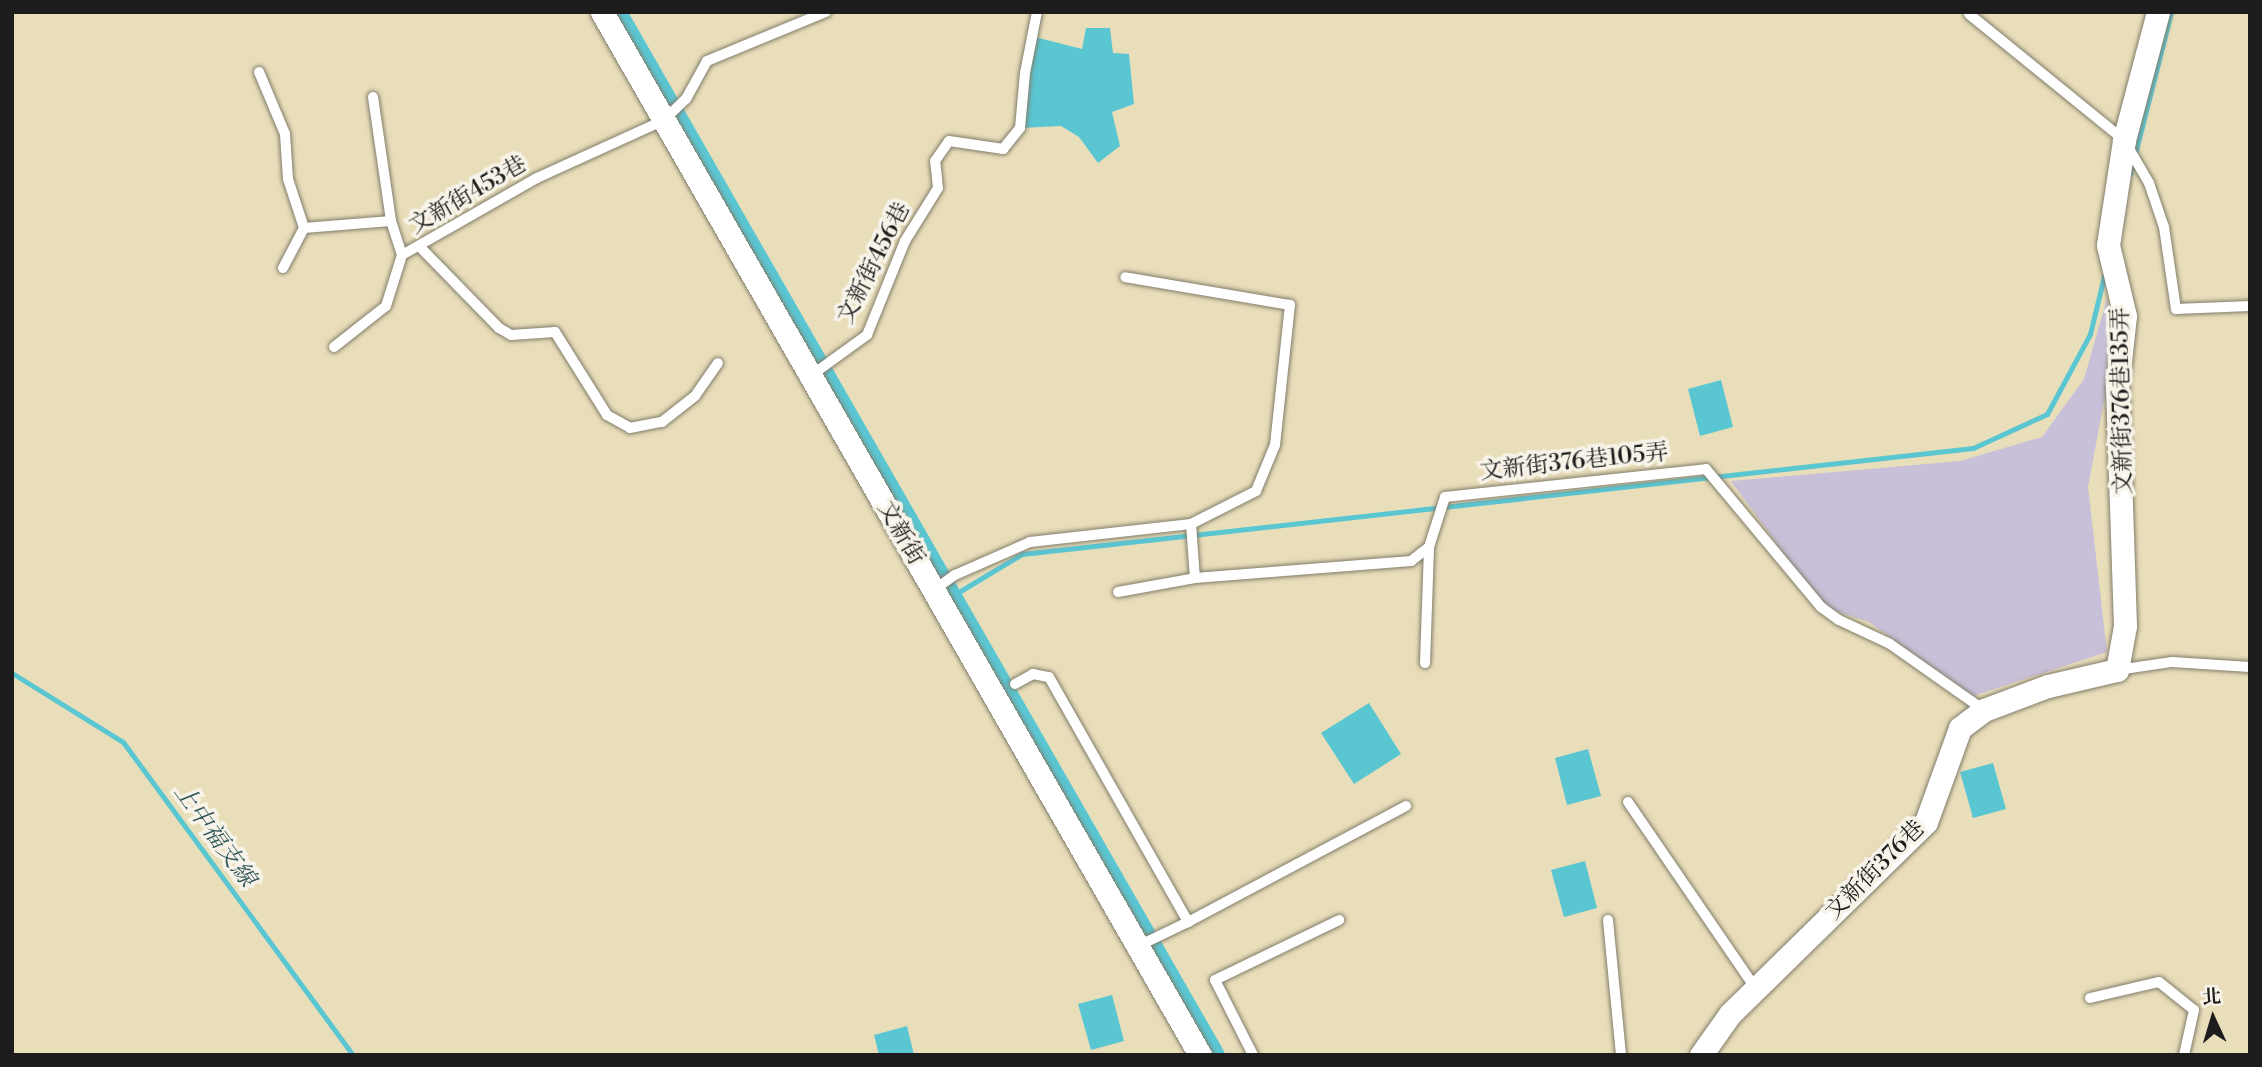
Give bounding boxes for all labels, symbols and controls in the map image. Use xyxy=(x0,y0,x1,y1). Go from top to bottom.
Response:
street label: 文新街453巷 xyxy=(404,150,532,240)
street label: 文新街456巷 xyxy=(832,198,916,328)
street label: 文新街376巷135弄 xyxy=(2107,307,2137,495)
street label: 文新街376巷105弄 xyxy=(1479,438,1669,486)
street label: 文新街 xyxy=(872,496,930,570)
water label: 上中福支線 xyxy=(167,779,261,893)
street label: 文新街376巷 xyxy=(1820,815,1930,925)
north arrow xyxy=(2178,983,2248,1053)
text: 北 xyxy=(2201,984,2222,1010)

